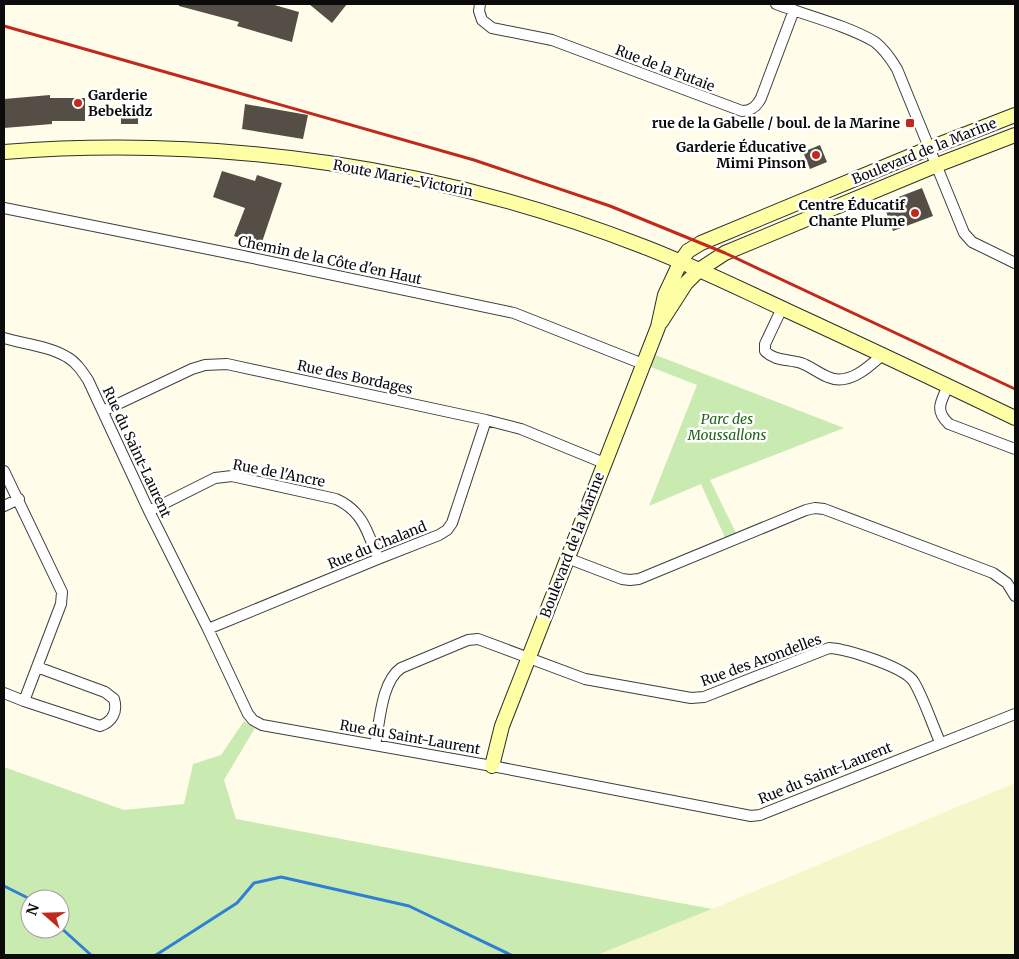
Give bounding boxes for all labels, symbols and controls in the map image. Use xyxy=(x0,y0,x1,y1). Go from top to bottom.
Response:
street label: Rue de la Futaie xyxy=(613,41,717,95)
place label: Garderie Bebekidz xyxy=(88,86,152,120)
marker: Garderie Bebekidz xyxy=(72,97,84,109)
place label: rue de la Gabelle / boul. de la Marine xyxy=(652,114,900,132)
street label: Boulevard de la Marine xyxy=(849,114,999,188)
marker: rue de la Gabelle / boul. de la Marine xyxy=(904,117,916,129)
place label: Garderie Éducative Mimi Pinson xyxy=(676,138,806,172)
marker: Garderie Éducative Mimi Pinson xyxy=(810,149,822,161)
street label: Route Marie-Victorin xyxy=(332,156,474,200)
place label: Centre Éducatif Chante Plume xyxy=(799,196,905,230)
marker: Centre Éducatif Chante Plume xyxy=(909,207,921,219)
street label: Chemin de la Côte d'en Haut xyxy=(236,232,424,288)
street label: Rue des Bordages xyxy=(296,356,414,398)
street label: Rue du Saint-Laurent xyxy=(99,384,176,521)
park label: Parc des Moussallons xyxy=(687,410,767,444)
street label: Rue de l'Ancre xyxy=(231,455,327,491)
street label: Boulevard de la Marine xyxy=(536,470,608,620)
street label: Rue du Chaland xyxy=(325,517,430,573)
street label: Rue des Arondelles xyxy=(698,630,824,690)
street label: Rue du Saint-Laurent xyxy=(338,716,482,758)
street label: Rue du Saint-Laurent xyxy=(756,738,895,808)
north arrow xyxy=(20,889,70,939)
text: N xyxy=(22,901,43,918)

